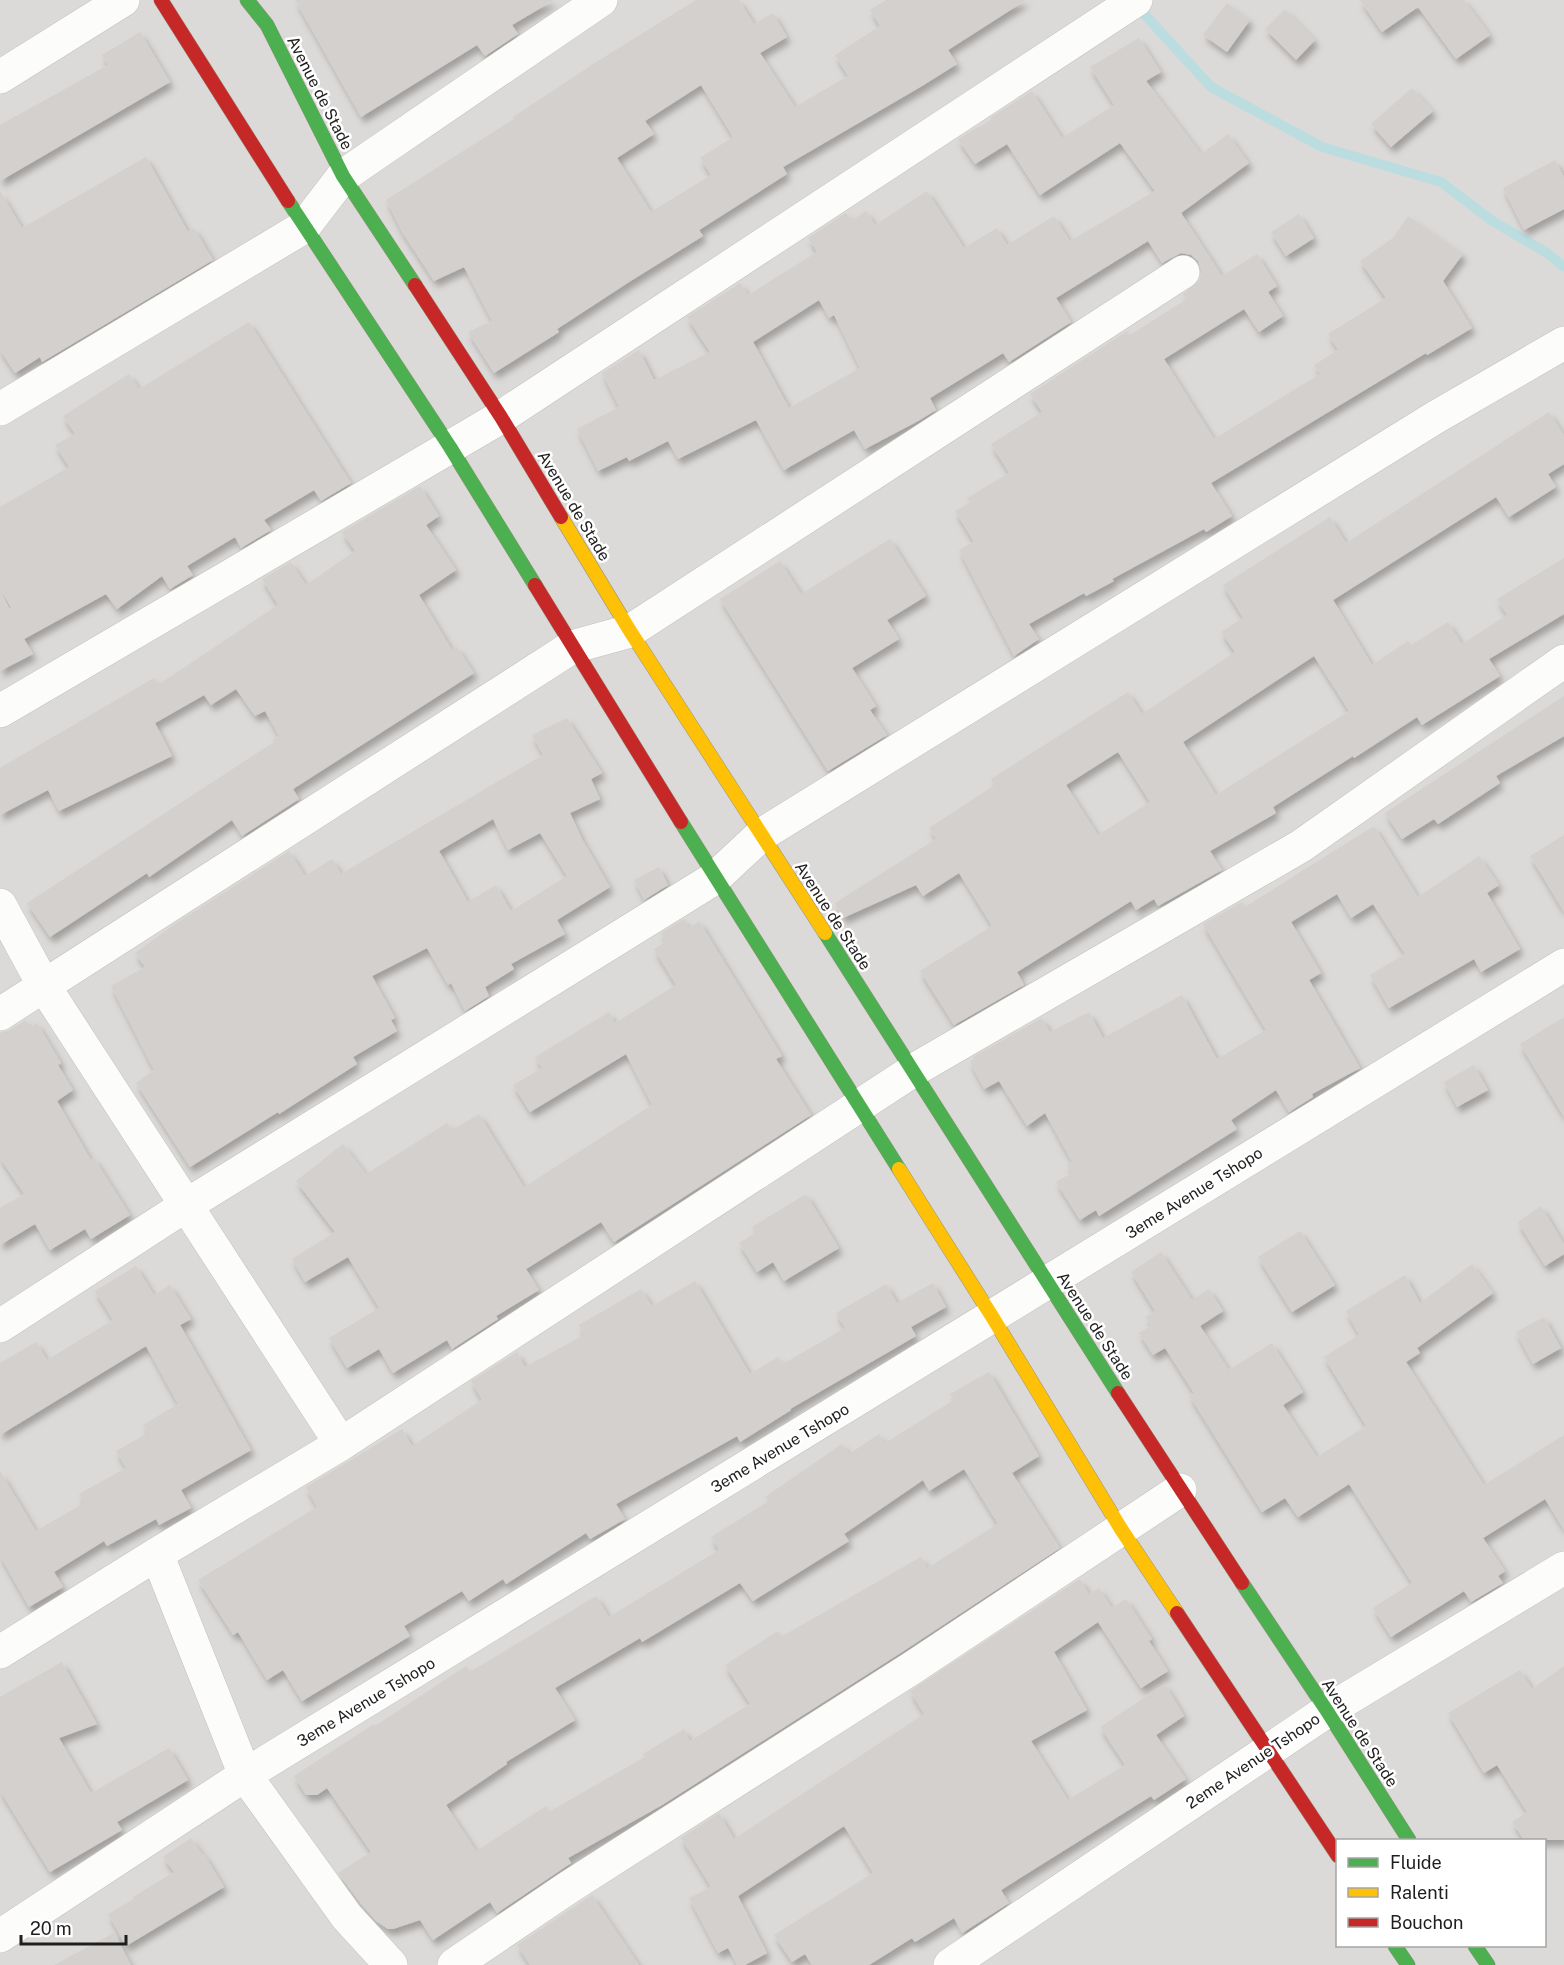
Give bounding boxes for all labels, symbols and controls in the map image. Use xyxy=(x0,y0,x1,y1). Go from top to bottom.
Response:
street label: Avenue de Stade xyxy=(283,33,357,153)
street label: Avenue de Stade xyxy=(534,448,614,564)
street label: Avenue de Stade xyxy=(791,858,875,974)
street label: 3eme Avenue Tshopo xyxy=(1122,1143,1266,1243)
street label: Avenue de Stade xyxy=(1053,1268,1137,1384)
street label: 3eme Avenue Tshopo xyxy=(707,1399,853,1497)
street label: 3eme Avenue Tshopo xyxy=(293,1653,439,1751)
street label: Avenue de Stade xyxy=(1318,1675,1402,1791)
street label: 2eme Avenue Tshopo xyxy=(1182,1709,1324,1813)
legend xyxy=(1336,1839,1546,1947)
text: Fluide xyxy=(1390,1852,1442,1873)
text: Ralenti xyxy=(1390,1882,1449,1903)
scale bar xyxy=(21,1908,126,1946)
text: Bouchon xyxy=(1390,1912,1463,1933)
text: 20 m xyxy=(30,1918,72,1939)

